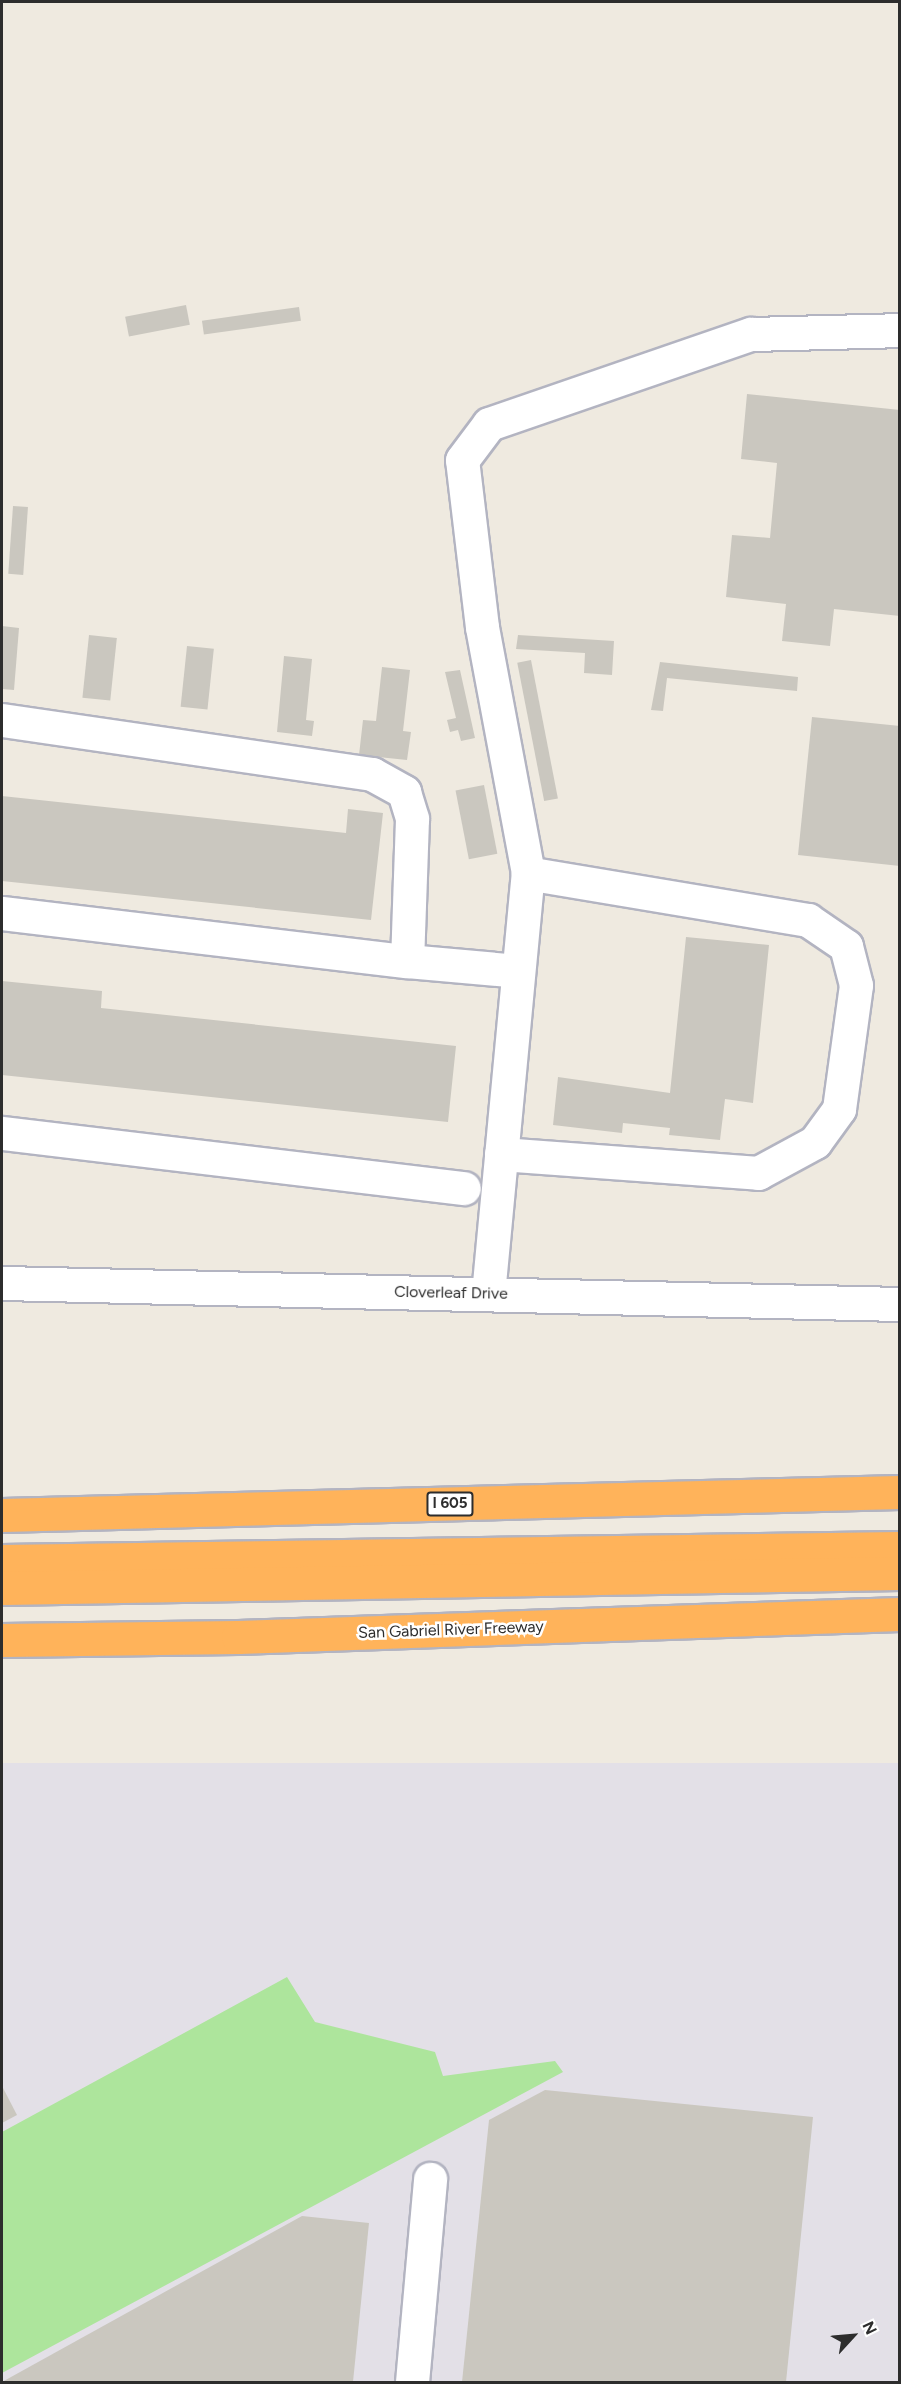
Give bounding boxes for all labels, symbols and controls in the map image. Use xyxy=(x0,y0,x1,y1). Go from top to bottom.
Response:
street label: Cloverleaf Drive xyxy=(394,1282,508,1304)
road number: I 605 xyxy=(426,1492,474,1516)
street label: San Gabriel River Freeway xyxy=(358,1617,544,1643)
north arrow xyxy=(823,2306,883,2366)
text: N xyxy=(858,2318,881,2338)

